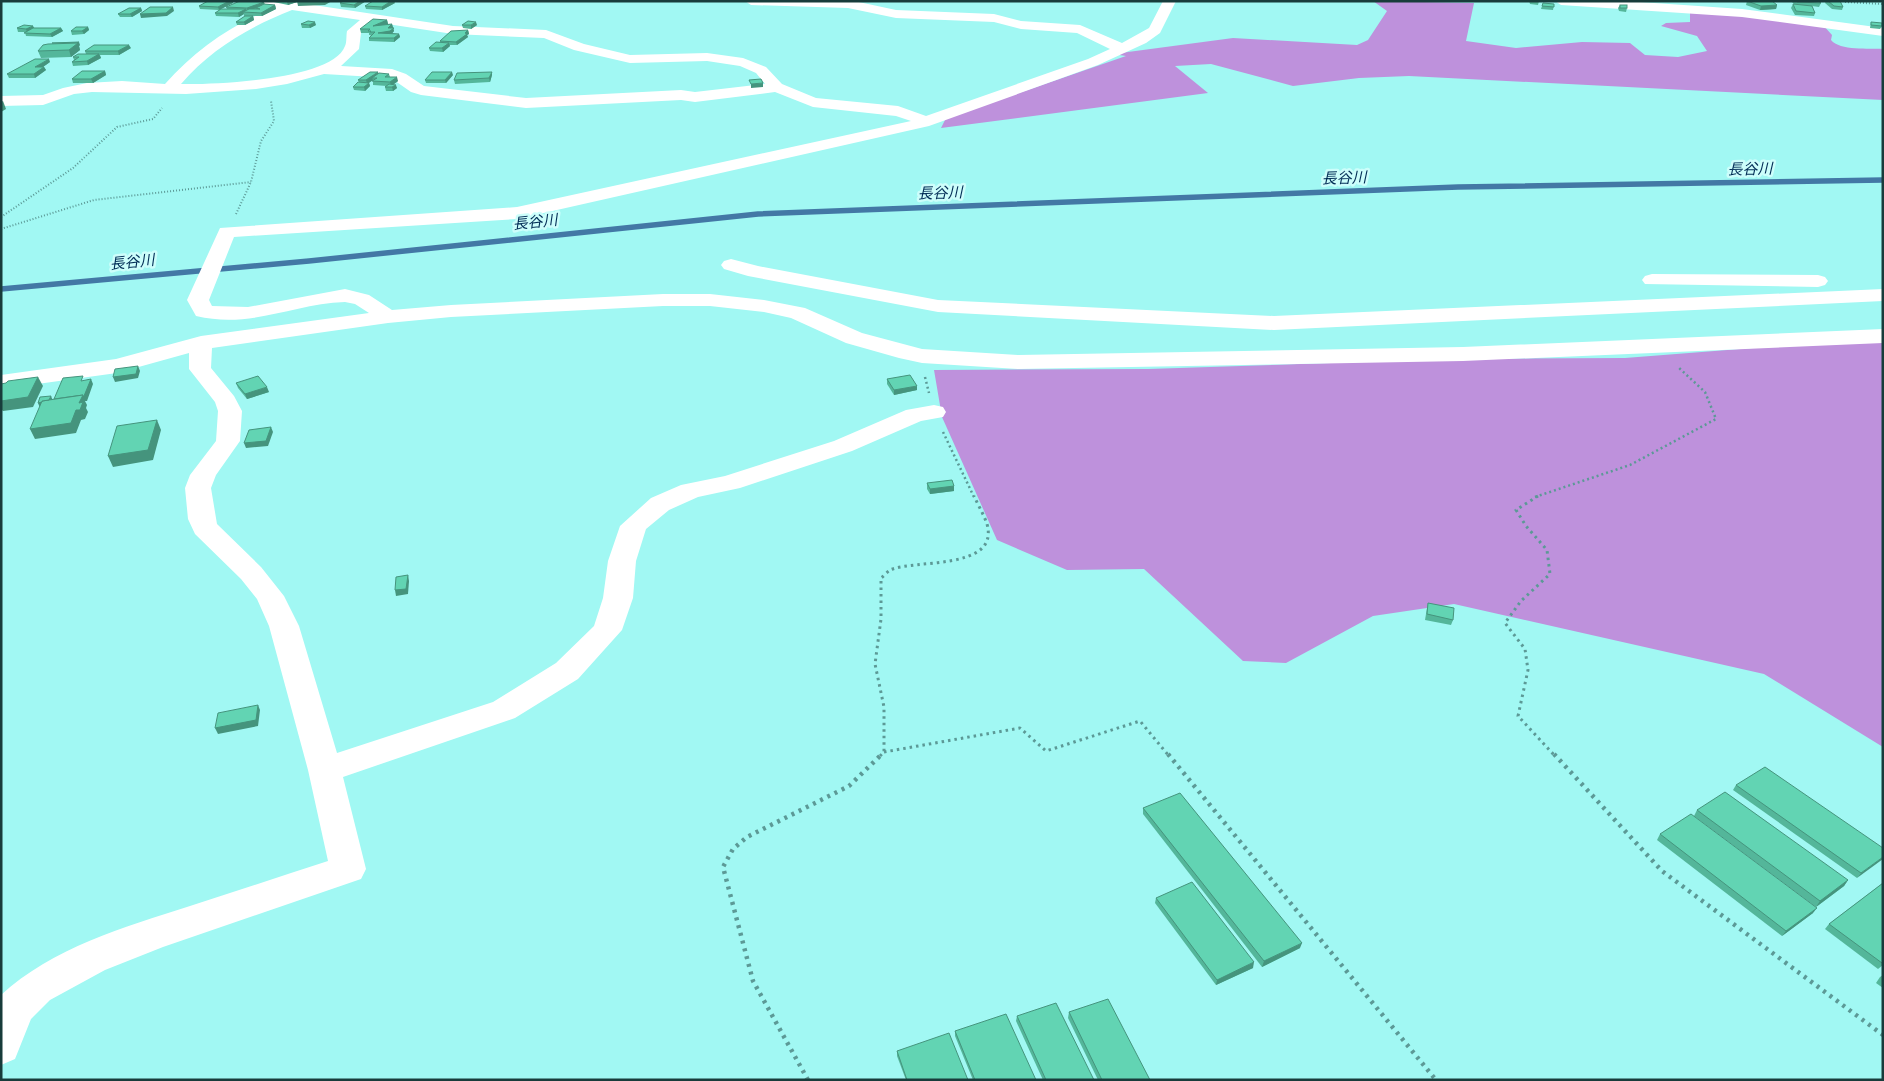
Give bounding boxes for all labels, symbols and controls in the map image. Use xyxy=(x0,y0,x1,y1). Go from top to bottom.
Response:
water label: 長谷川 xyxy=(1727,159,1775,179)
water label: 長谷川 xyxy=(1321,167,1369,189)
water label: 長谷川 xyxy=(917,182,965,204)
water label: 長谷川 xyxy=(512,209,560,234)
water label: 長谷川 xyxy=(109,249,157,274)

